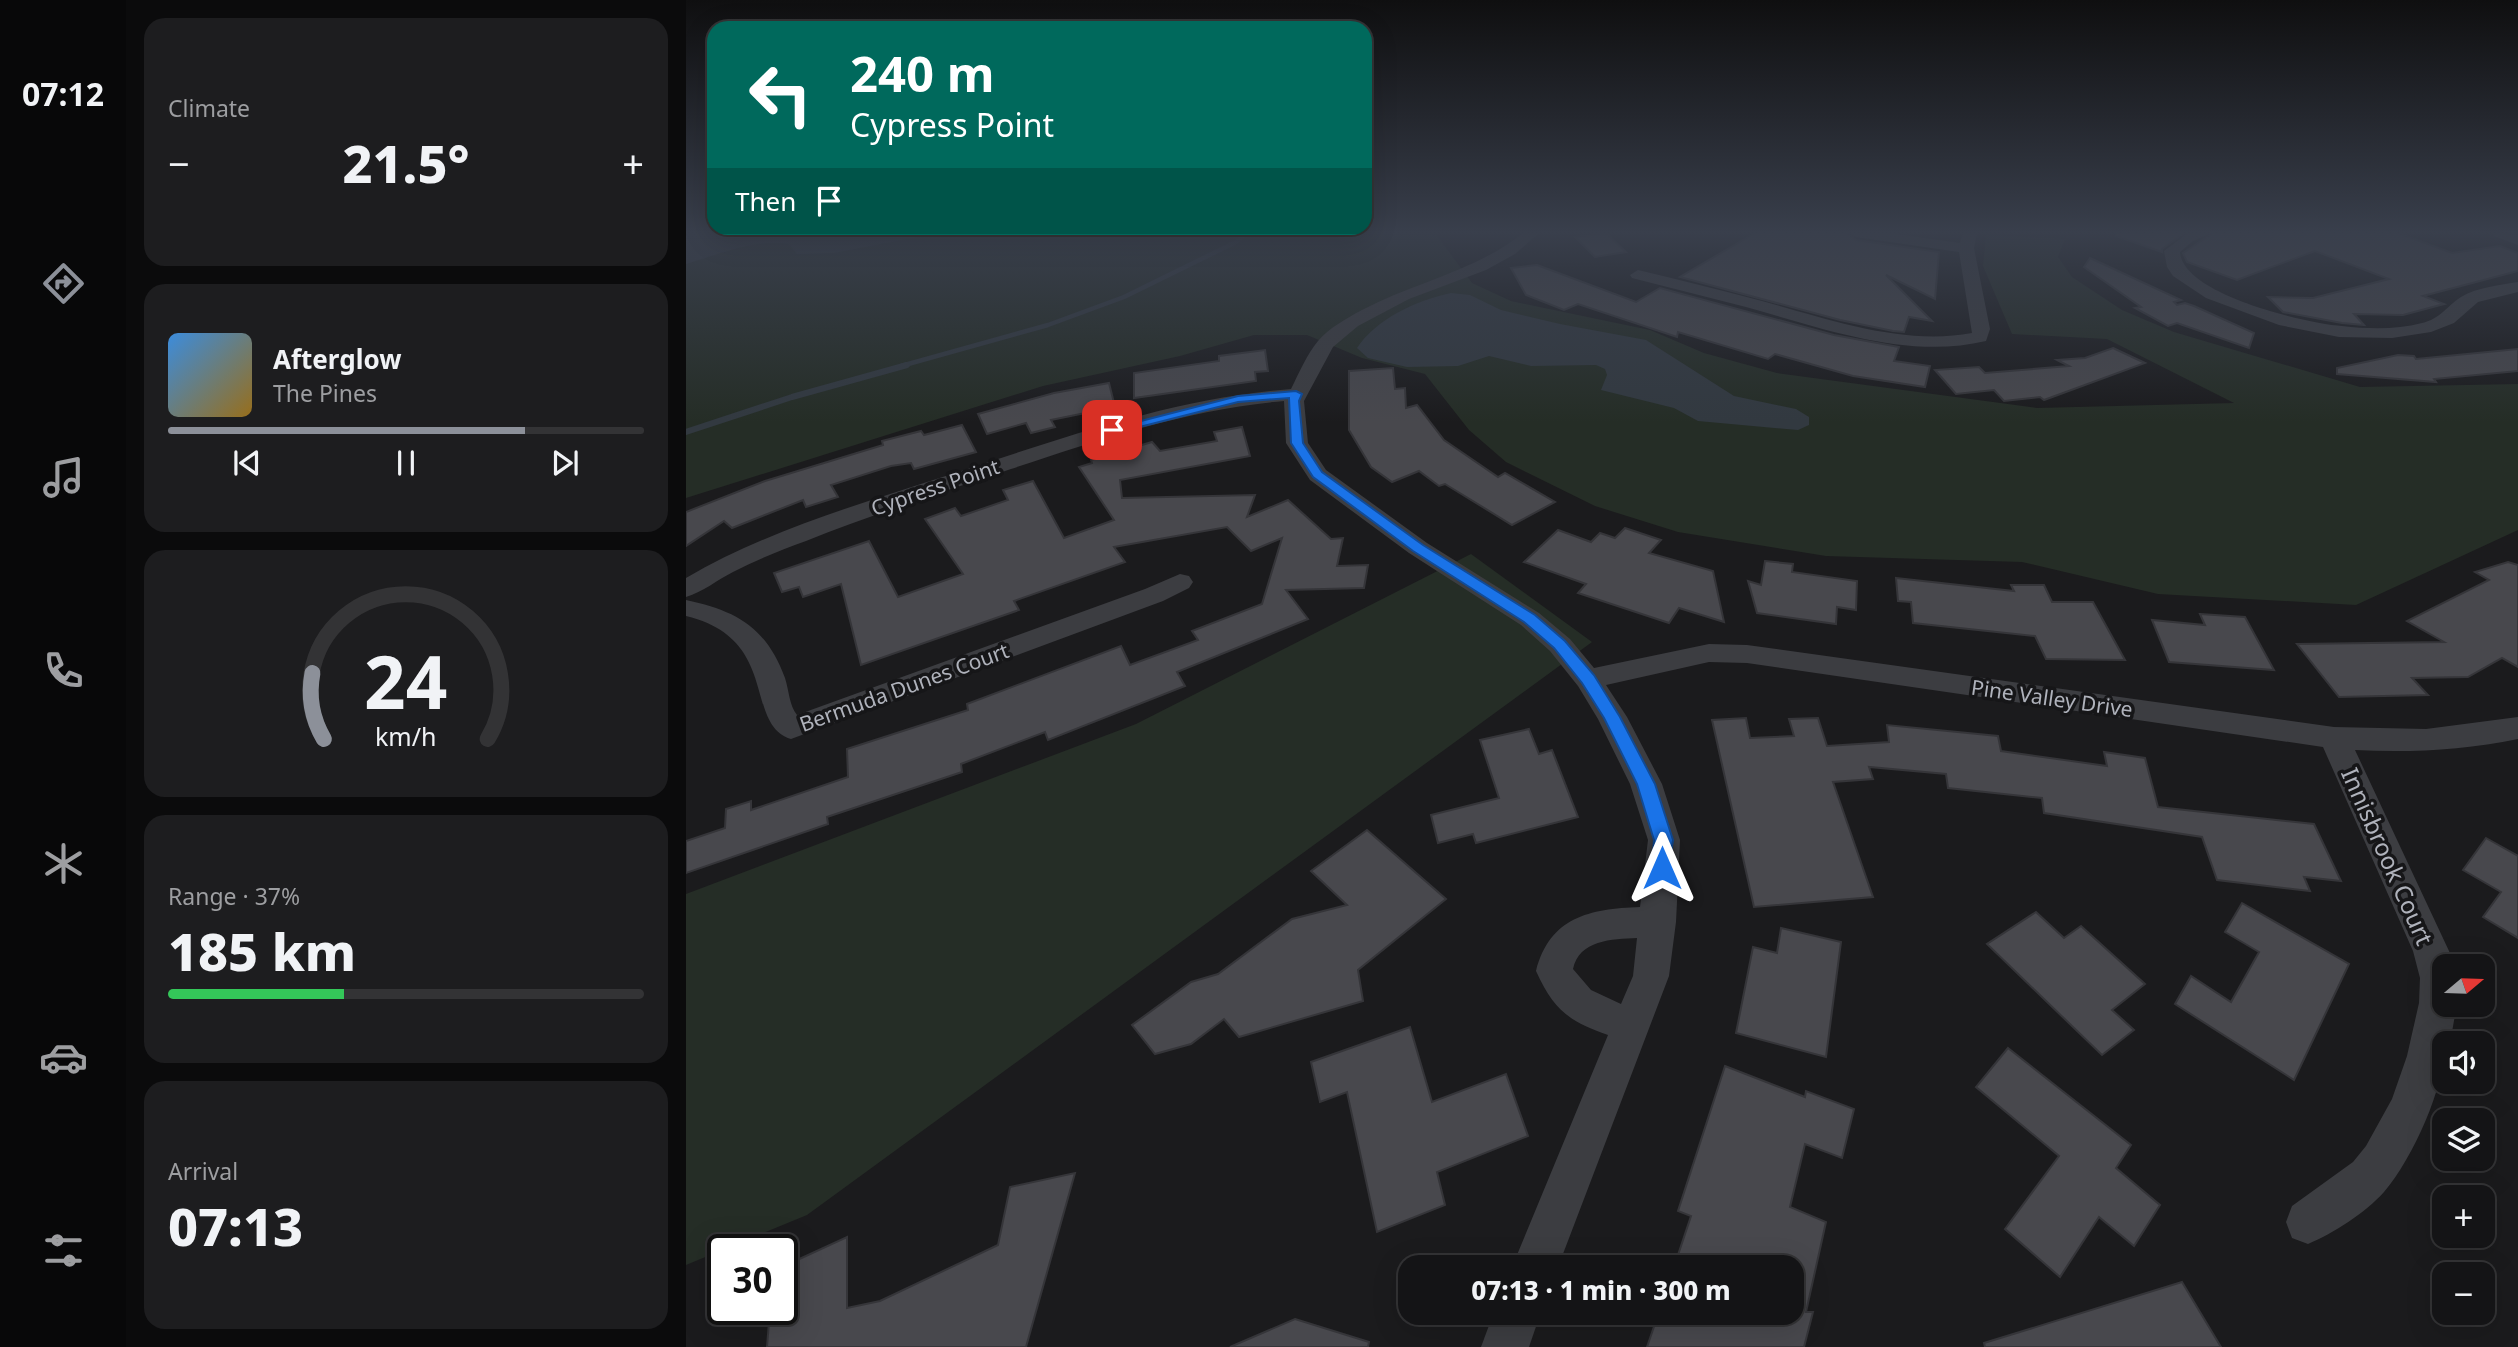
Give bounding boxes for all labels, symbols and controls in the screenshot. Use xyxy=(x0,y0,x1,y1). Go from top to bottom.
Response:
text: 240 m xyxy=(850,40,995,106)
icon: left xyxy=(735,49,826,140)
text: 07:12 xyxy=(22,72,104,115)
text: Climate xyxy=(168,92,250,124)
text: Cypress Point xyxy=(850,103,1054,146)
text: 21.5° xyxy=(343,127,469,198)
text: − xyxy=(168,137,190,189)
text: + xyxy=(622,137,644,189)
icon: arrive xyxy=(810,182,848,220)
text: Then xyxy=(735,183,796,219)
icon: directions xyxy=(39,259,88,308)
text: Afterglow xyxy=(273,341,401,377)
text: The Pines xyxy=(273,377,377,409)
pin xyxy=(1082,400,1142,460)
icon: arrive xyxy=(1093,411,1131,449)
icon: previous xyxy=(228,444,266,482)
icon: pause xyxy=(387,444,425,482)
icon: next xyxy=(546,444,584,482)
street label: Cypress Point xyxy=(867,452,1003,522)
icon: music xyxy=(39,453,88,502)
text: 24 xyxy=(364,632,448,731)
street label: Bermuda Dunes Court xyxy=(795,636,1013,738)
icon: phone xyxy=(39,646,88,695)
street label: Pine Valley Drive xyxy=(1969,673,2135,723)
text: km/h xyxy=(375,719,437,753)
street label: Innisbrook Court xyxy=(2334,762,2442,950)
position arrow xyxy=(1625,831,1699,905)
icon: climate xyxy=(39,839,88,888)
text: Range · 37% xyxy=(168,880,300,912)
text: 185 km xyxy=(168,915,356,986)
north arrow xyxy=(2432,954,2496,1017)
map controls xyxy=(2432,954,2495,1325)
button: sound xyxy=(2432,1031,2495,1094)
icon: car xyxy=(39,1033,88,1082)
button: layers xyxy=(2432,1108,2495,1171)
text: Arrival xyxy=(168,1155,238,1187)
button: + xyxy=(2432,1185,2495,1248)
text: 07:13 xyxy=(168,1190,303,1261)
icon: filters xyxy=(39,1226,88,1275)
speed limit sign: 30 xyxy=(707,1234,798,1325)
button: − xyxy=(2432,1262,2495,1325)
text: 07:13 · 1 min · 300 m xyxy=(1471,1272,1731,1308)

